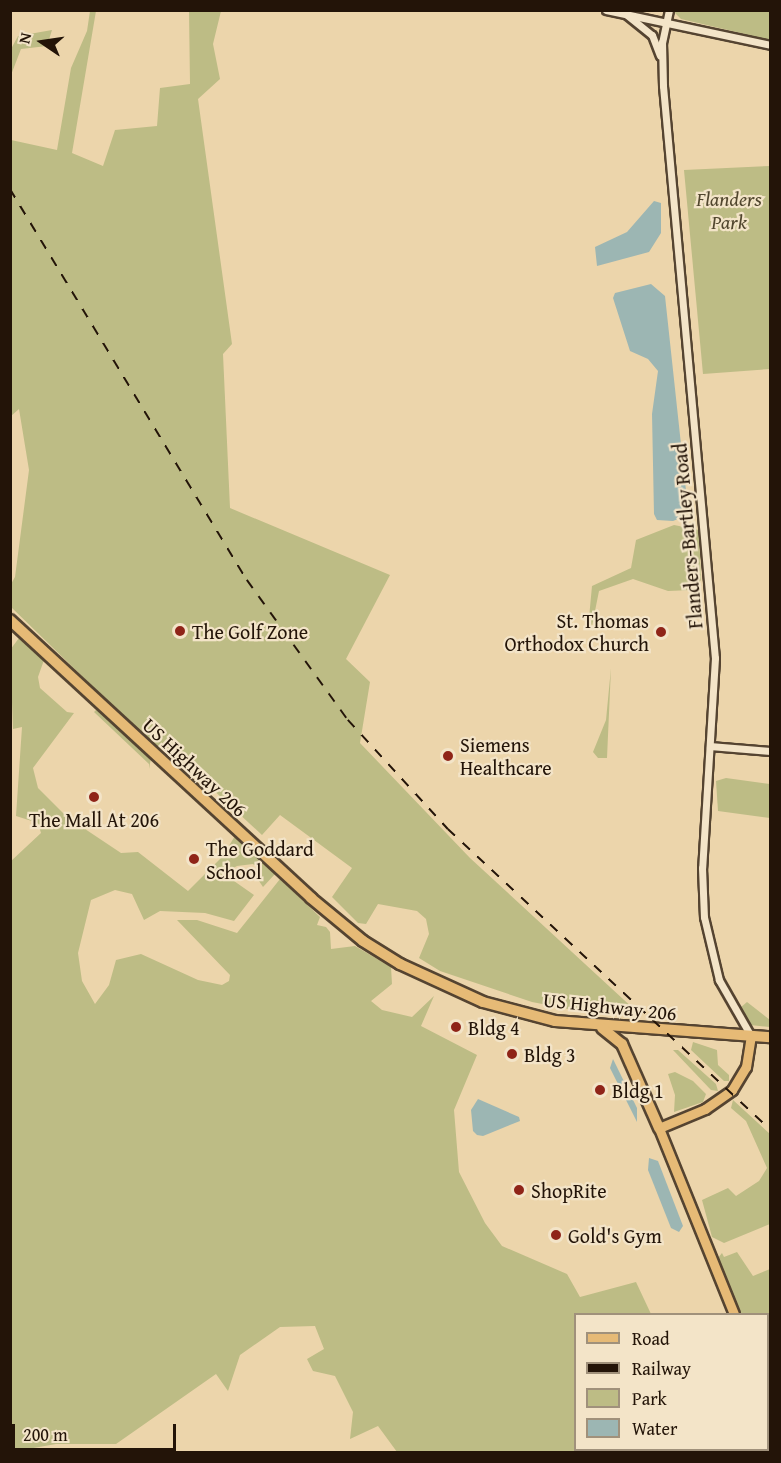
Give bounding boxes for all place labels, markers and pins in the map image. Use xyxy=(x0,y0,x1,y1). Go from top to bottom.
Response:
place label: St. Thomas Orthodox Church xyxy=(504,608,649,655)
place label: The Golf Zone xyxy=(192,619,308,643)
marker: The Golf Zone xyxy=(173,624,187,638)
marker: St. Thomas Orthodox Church xyxy=(654,625,668,639)
place label: Siemens Healthcare xyxy=(460,732,552,779)
marker: Siemens Healthcare xyxy=(441,749,455,763)
marker: The Mall At 206 xyxy=(87,790,101,804)
place label: The Mall At 206 xyxy=(29,807,159,831)
place label: The Goddard School xyxy=(206,836,314,883)
marker: The Goddard School xyxy=(187,852,201,866)
place label: Bldg 4 xyxy=(468,1015,520,1039)
marker: Bldg 4 xyxy=(449,1020,463,1034)
place label: Bldg 3 xyxy=(524,1042,576,1066)
marker: Bldg 3 xyxy=(505,1047,519,1061)
place label: Bldg 1 xyxy=(612,1078,664,1102)
marker: Bldg 1 xyxy=(593,1083,607,1097)
place label: ShopRite xyxy=(531,1178,607,1202)
marker: ShopRite xyxy=(512,1183,526,1197)
place label: Gold's Gym xyxy=(568,1223,662,1247)
marker: Gold's Gym xyxy=(549,1228,563,1242)

